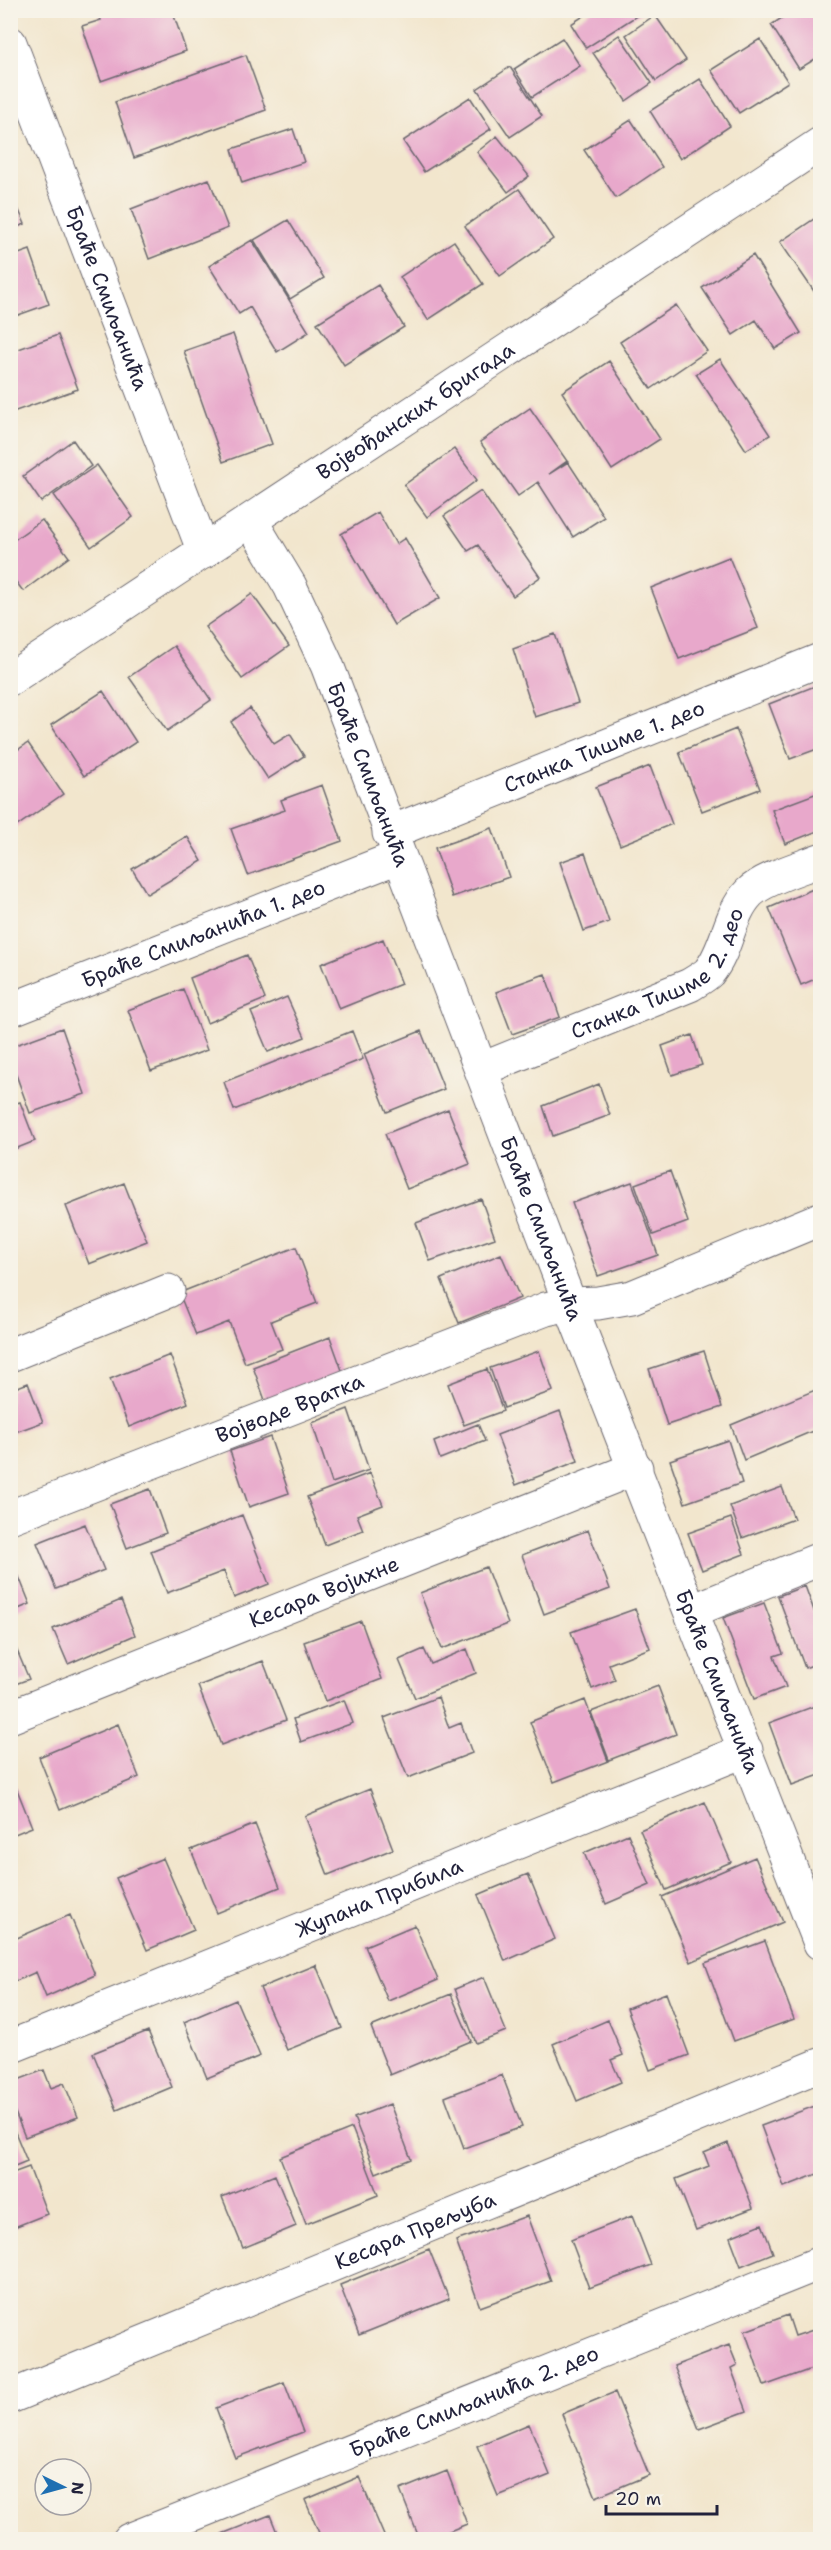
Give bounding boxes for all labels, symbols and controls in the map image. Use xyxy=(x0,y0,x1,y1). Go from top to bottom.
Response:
street label: Браће Смиљанића xyxy=(59,202,155,394)
street label: Војвођанских бригада xyxy=(311,336,520,487)
street label: Браће Смиљанића xyxy=(321,678,416,871)
street label: Станка Тишме 1. део xyxy=(500,694,709,799)
street label: Браће Смиљанића 1. део xyxy=(77,873,330,994)
street label: Станка Тишме 2. део xyxy=(567,903,750,1046)
street label: Браће Смиљанића xyxy=(494,1132,589,1325)
street label: Војводе Вратка xyxy=(212,1367,368,1450)
street label: Кесара Војихне xyxy=(245,1550,403,1635)
street label: Браће Смиљанића xyxy=(669,1585,766,1778)
street label: Жупана Прибила xyxy=(291,1852,467,1944)
street label: Кесара Прељуба xyxy=(330,2185,500,2276)
street label: Браће Смиљанића 2. део xyxy=(346,2339,603,2464)
north arrow xyxy=(33,2457,93,2517)
scale bar xyxy=(606,2478,717,2516)
text: N xyxy=(66,2481,88,2495)
text: 20 m xyxy=(615,2487,661,2511)

